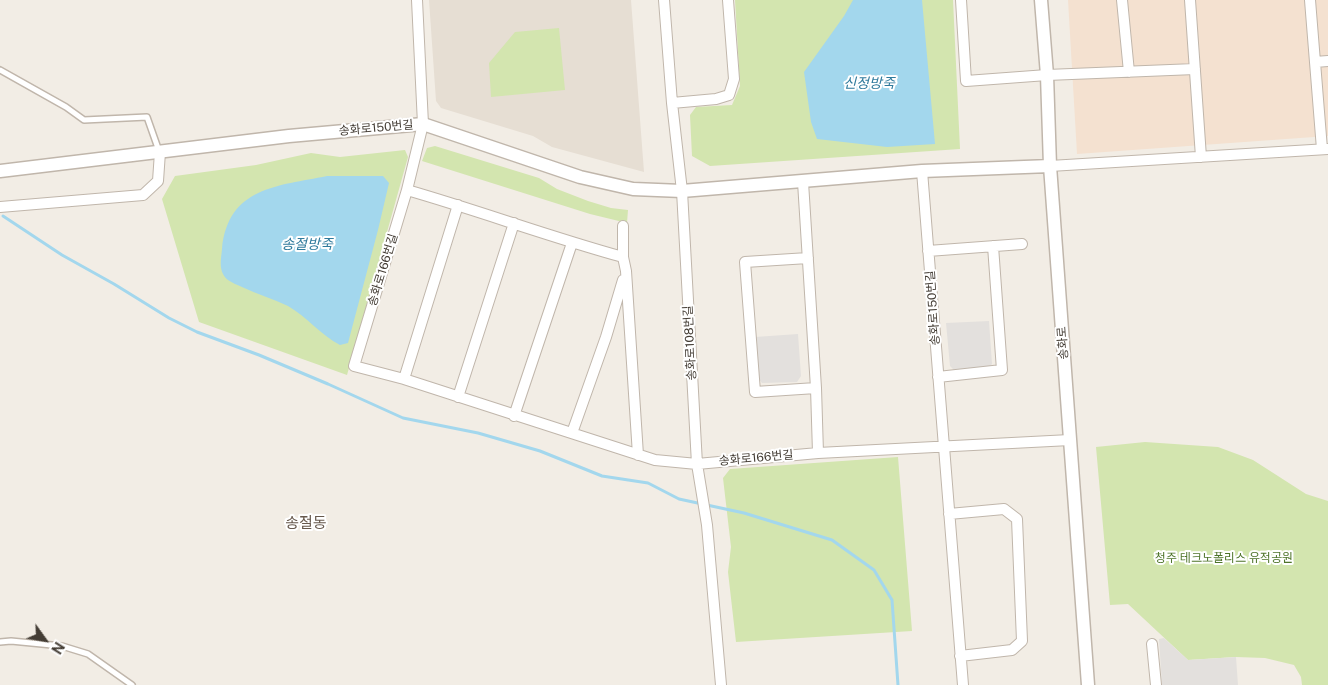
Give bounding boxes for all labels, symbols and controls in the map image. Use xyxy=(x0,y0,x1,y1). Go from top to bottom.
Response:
water label: 신정방죽 xyxy=(843,76,895,92)
street label: 송화로150번길 xyxy=(338,118,414,138)
street label: 송화로166번길 xyxy=(365,232,401,308)
water label: 송절방죽 xyxy=(281,237,333,253)
street label: 송화로150번길 xyxy=(923,270,943,346)
street label: 송화로108번길 xyxy=(681,305,699,381)
street label: 송화로 xyxy=(1055,326,1071,360)
street label: 송화로166번길 xyxy=(718,448,794,468)
district label: 송절동 xyxy=(285,514,327,532)
park label: 청주 테크노폴리스 유적공원 xyxy=(1155,551,1293,565)
north arrow xyxy=(20,615,70,665)
text: N xyxy=(48,639,67,657)

